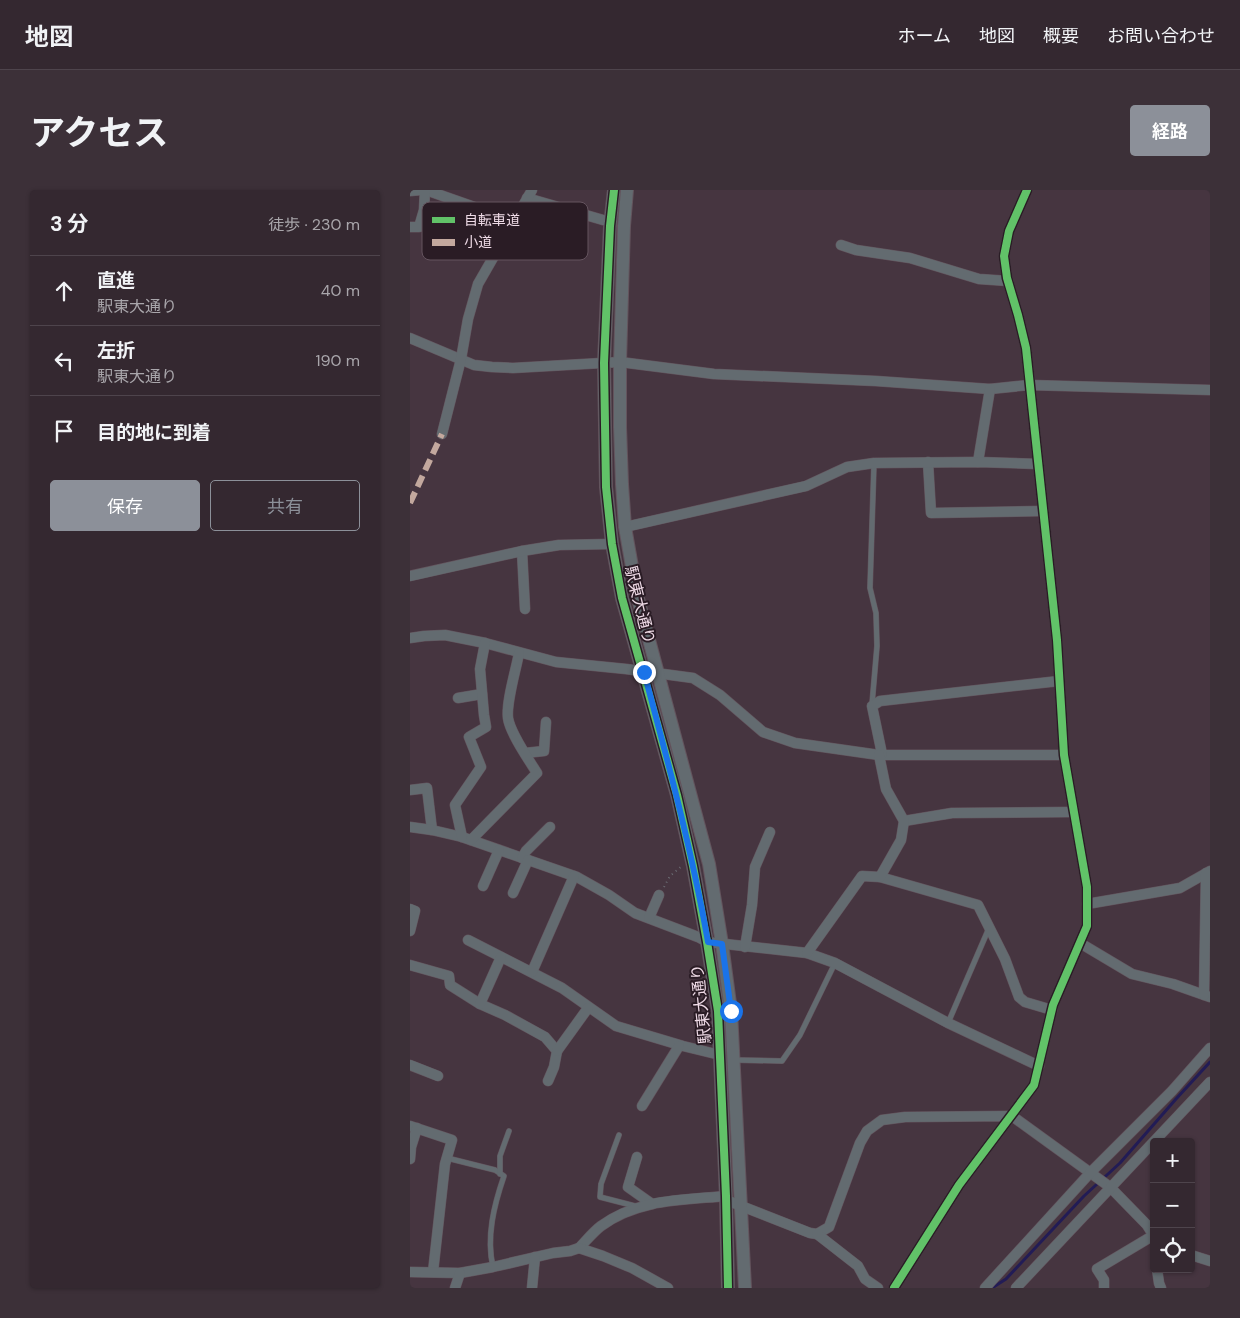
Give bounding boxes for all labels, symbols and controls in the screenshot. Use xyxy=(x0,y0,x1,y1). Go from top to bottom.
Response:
text: 地図 xyxy=(25,21,73,52)
text: ホーム xyxy=(898,24,951,48)
text: 地図 xyxy=(979,24,1015,48)
text: 概要 xyxy=(1043,24,1079,48)
text: お問い合わせ xyxy=(1107,24,1215,48)
button: 経路 xyxy=(1130,105,1210,156)
text: アクセス xyxy=(30,110,168,156)
legend xyxy=(422,202,588,260)
text: 3 分 xyxy=(50,210,89,238)
text: 自転車道 xyxy=(464,211,520,229)
text: 徒歩 · 230 m xyxy=(268,214,360,235)
text: 小道 xyxy=(464,233,492,251)
text: 直進 xyxy=(97,268,135,293)
icon: ahead xyxy=(50,277,78,305)
text: 40 m xyxy=(321,280,360,301)
text: 駅東大通り xyxy=(97,296,177,317)
text: 左折 xyxy=(97,338,135,363)
icon: left xyxy=(50,347,78,375)
text: 190 m xyxy=(316,350,360,371)
text: 駅東大通り xyxy=(97,366,177,387)
icon: arrive xyxy=(50,417,78,445)
text: 目的地に到着 xyxy=(97,420,211,445)
button: 保存 xyxy=(50,480,200,531)
button: 共有 xyxy=(210,480,360,531)
street label: 駅東大通り xyxy=(620,564,660,646)
route end xyxy=(633,661,656,684)
street label: 駅東大通り xyxy=(686,963,716,1045)
route start xyxy=(720,1000,743,1023)
map controls xyxy=(1150,1138,1195,1273)
button: + xyxy=(1150,1138,1195,1183)
button: − xyxy=(1150,1183,1195,1228)
button: locate xyxy=(1150,1228,1195,1273)

